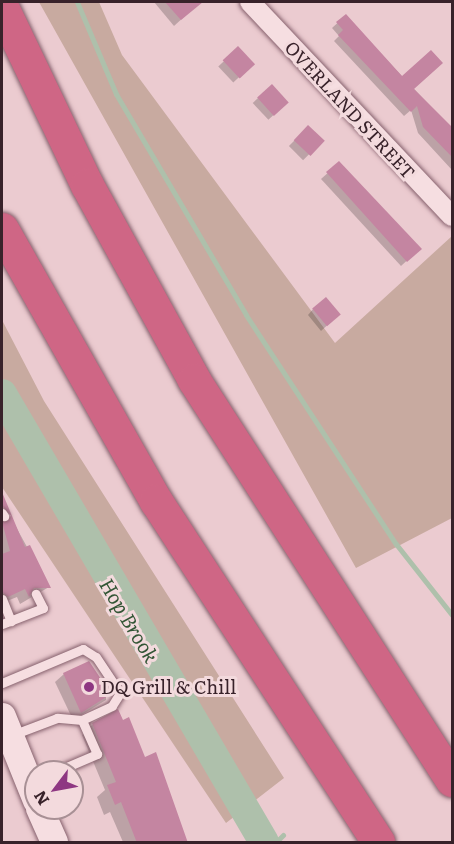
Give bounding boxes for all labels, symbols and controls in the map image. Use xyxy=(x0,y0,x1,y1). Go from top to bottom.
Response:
street label: OVERLAND STREET xyxy=(281,37,419,183)
water label: Hop Brook xyxy=(95,574,165,666)
place label: DQ Grill & Chill xyxy=(101,676,236,698)
marker: DQ Grill & Chill xyxy=(82,680,96,694)
north arrow xyxy=(24,760,84,820)
text: N xyxy=(27,786,54,811)

